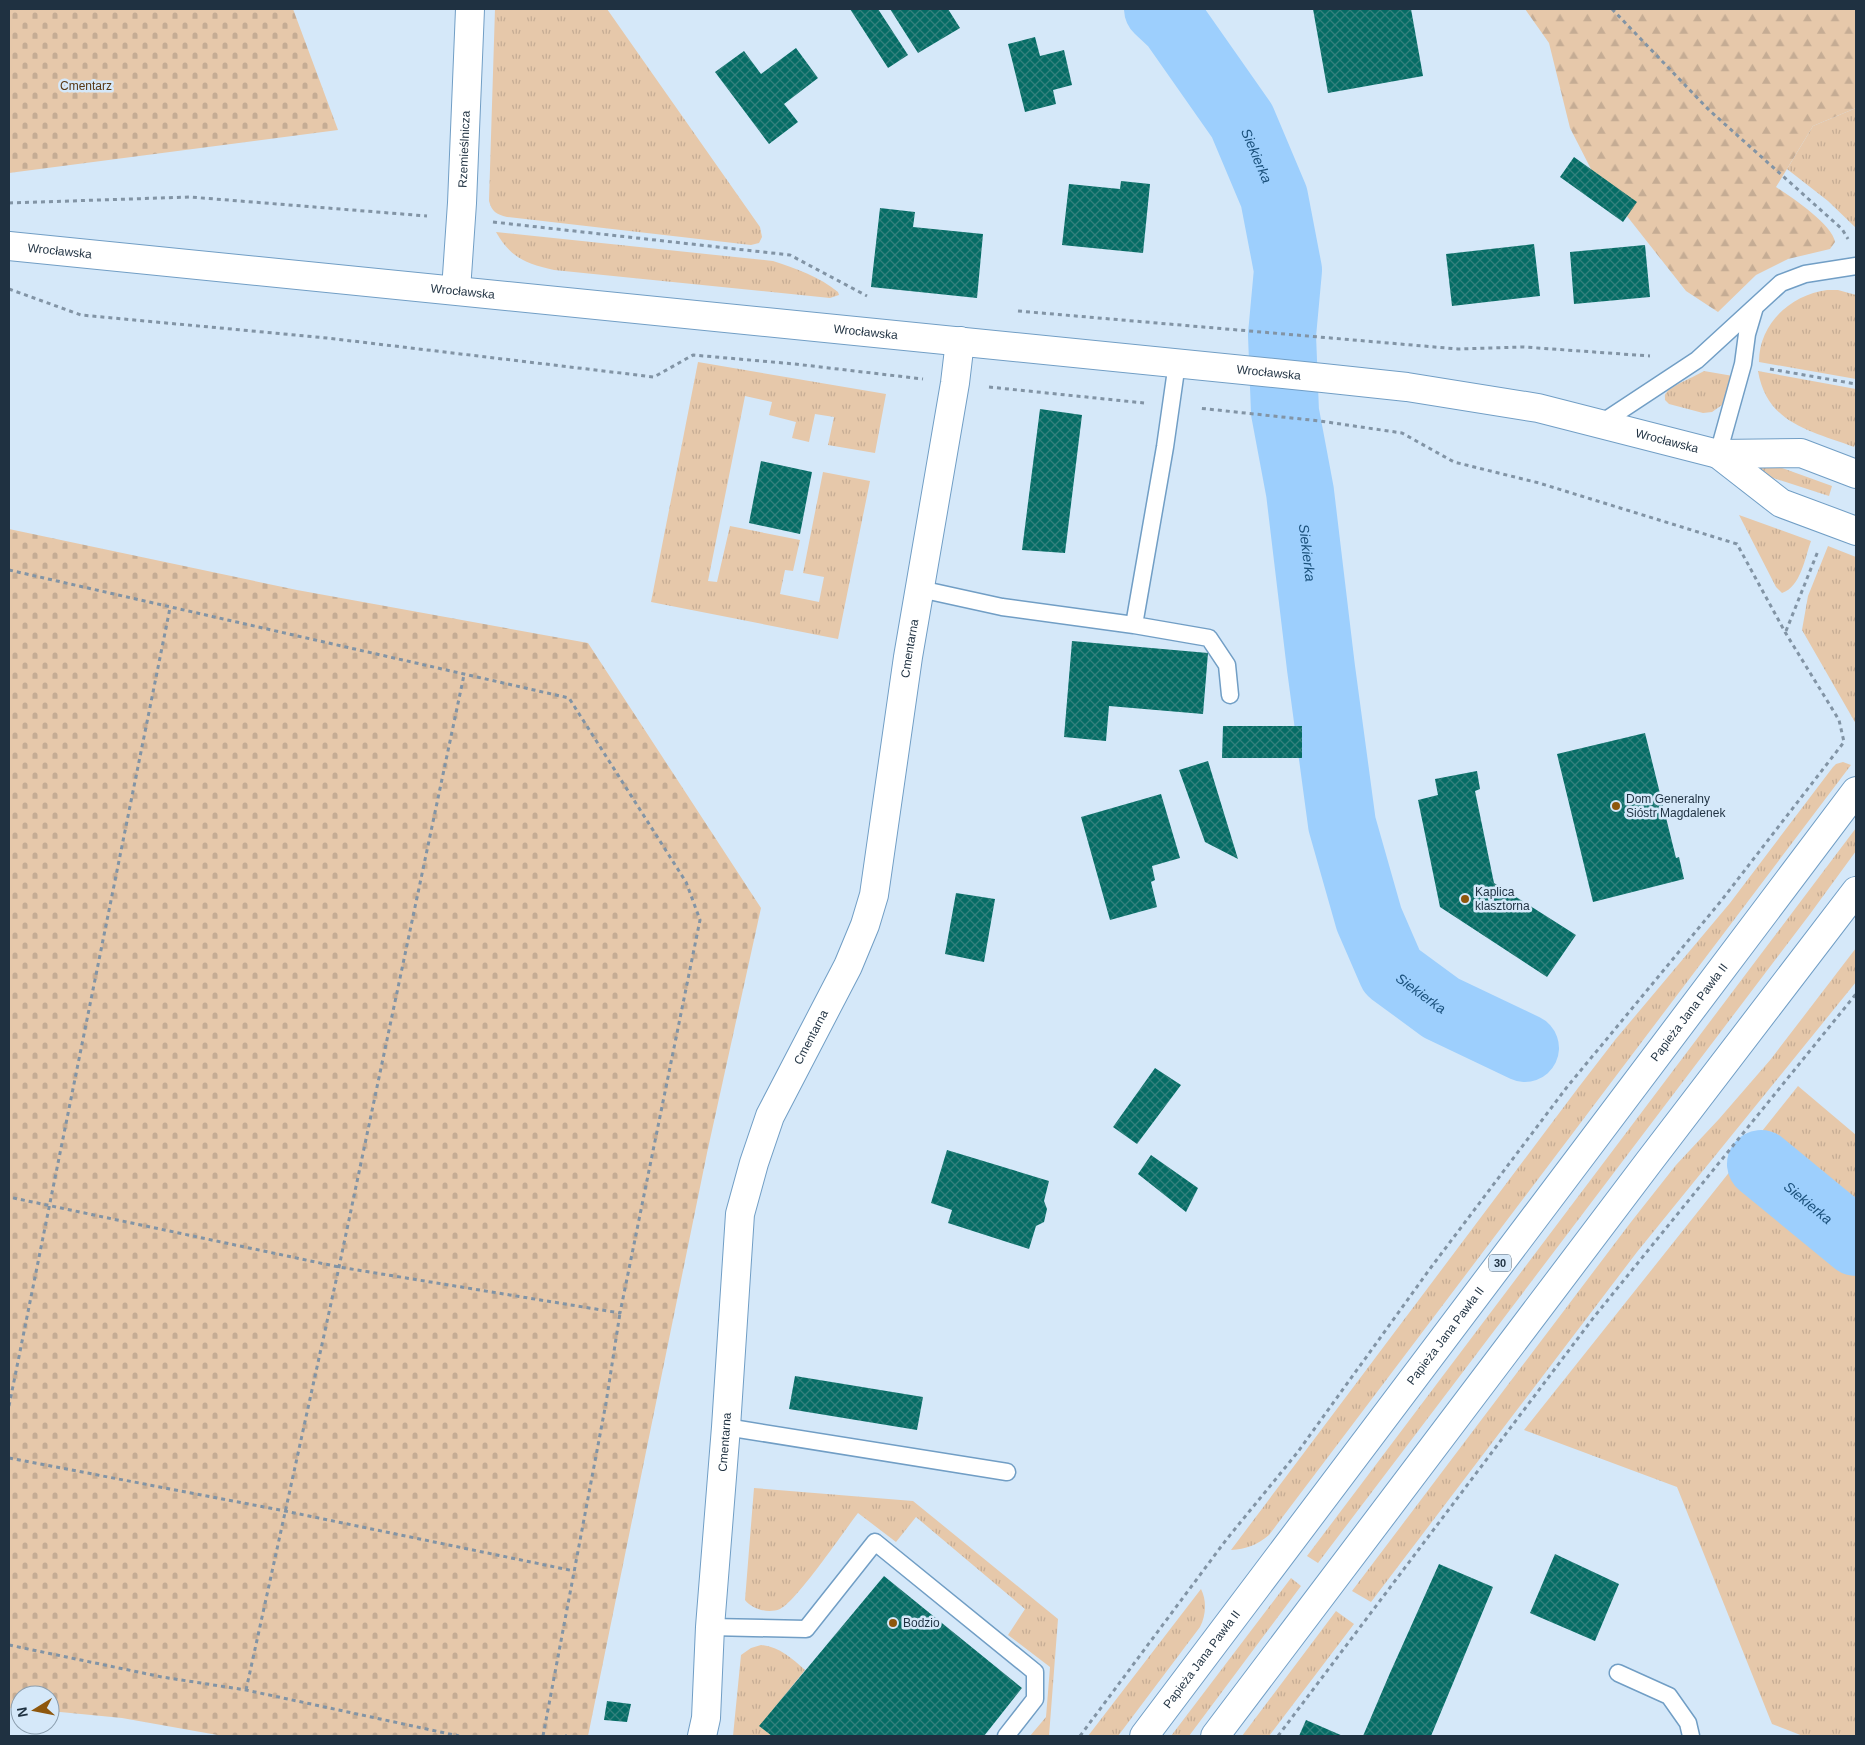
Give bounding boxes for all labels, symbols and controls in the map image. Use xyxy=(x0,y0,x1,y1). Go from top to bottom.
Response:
park label: Cmentarz xyxy=(60,79,112,93)
street label: Rzemieślnicza xyxy=(456,110,473,188)
water label: Siekierka xyxy=(1238,126,1275,186)
street label: Wrocławska xyxy=(27,241,93,261)
street label: Wrocławska xyxy=(430,281,496,302)
street label: Wrocławska xyxy=(833,322,899,342)
street label: Wrocławska xyxy=(1236,362,1302,383)
street label: Wrocławska xyxy=(1634,426,1700,456)
water label: Siekierka xyxy=(1296,523,1319,582)
street label: Cmentarna xyxy=(898,618,921,679)
place label: Dom Generalny Sióstr Magdalenek xyxy=(1626,792,1726,820)
marker: Dom Generalny Sióstr Magdalenek xyxy=(1610,800,1622,812)
place label: Kaplica klasztorna xyxy=(1475,885,1530,913)
marker: Kaplica klasztorna xyxy=(1459,893,1471,905)
street label: Papieża Jana Pawła II xyxy=(1648,961,1731,1064)
water label: Siekierka xyxy=(1393,970,1448,1017)
street label: Cmentarna xyxy=(791,1007,831,1067)
water label: Siekierka xyxy=(1781,1178,1836,1227)
road number: 30 xyxy=(1489,1254,1511,1272)
street label: Papieża Jana Pawła II xyxy=(1404,1284,1487,1388)
street label: Cmentarna xyxy=(715,1412,734,1472)
street label: Papieża Jana Pawła II xyxy=(1160,1608,1243,1711)
place label: Bodzio xyxy=(903,1616,940,1630)
marker: Bodzio xyxy=(887,1617,899,1629)
north arrow xyxy=(10,1685,60,1735)
text: N xyxy=(13,1706,31,1719)

